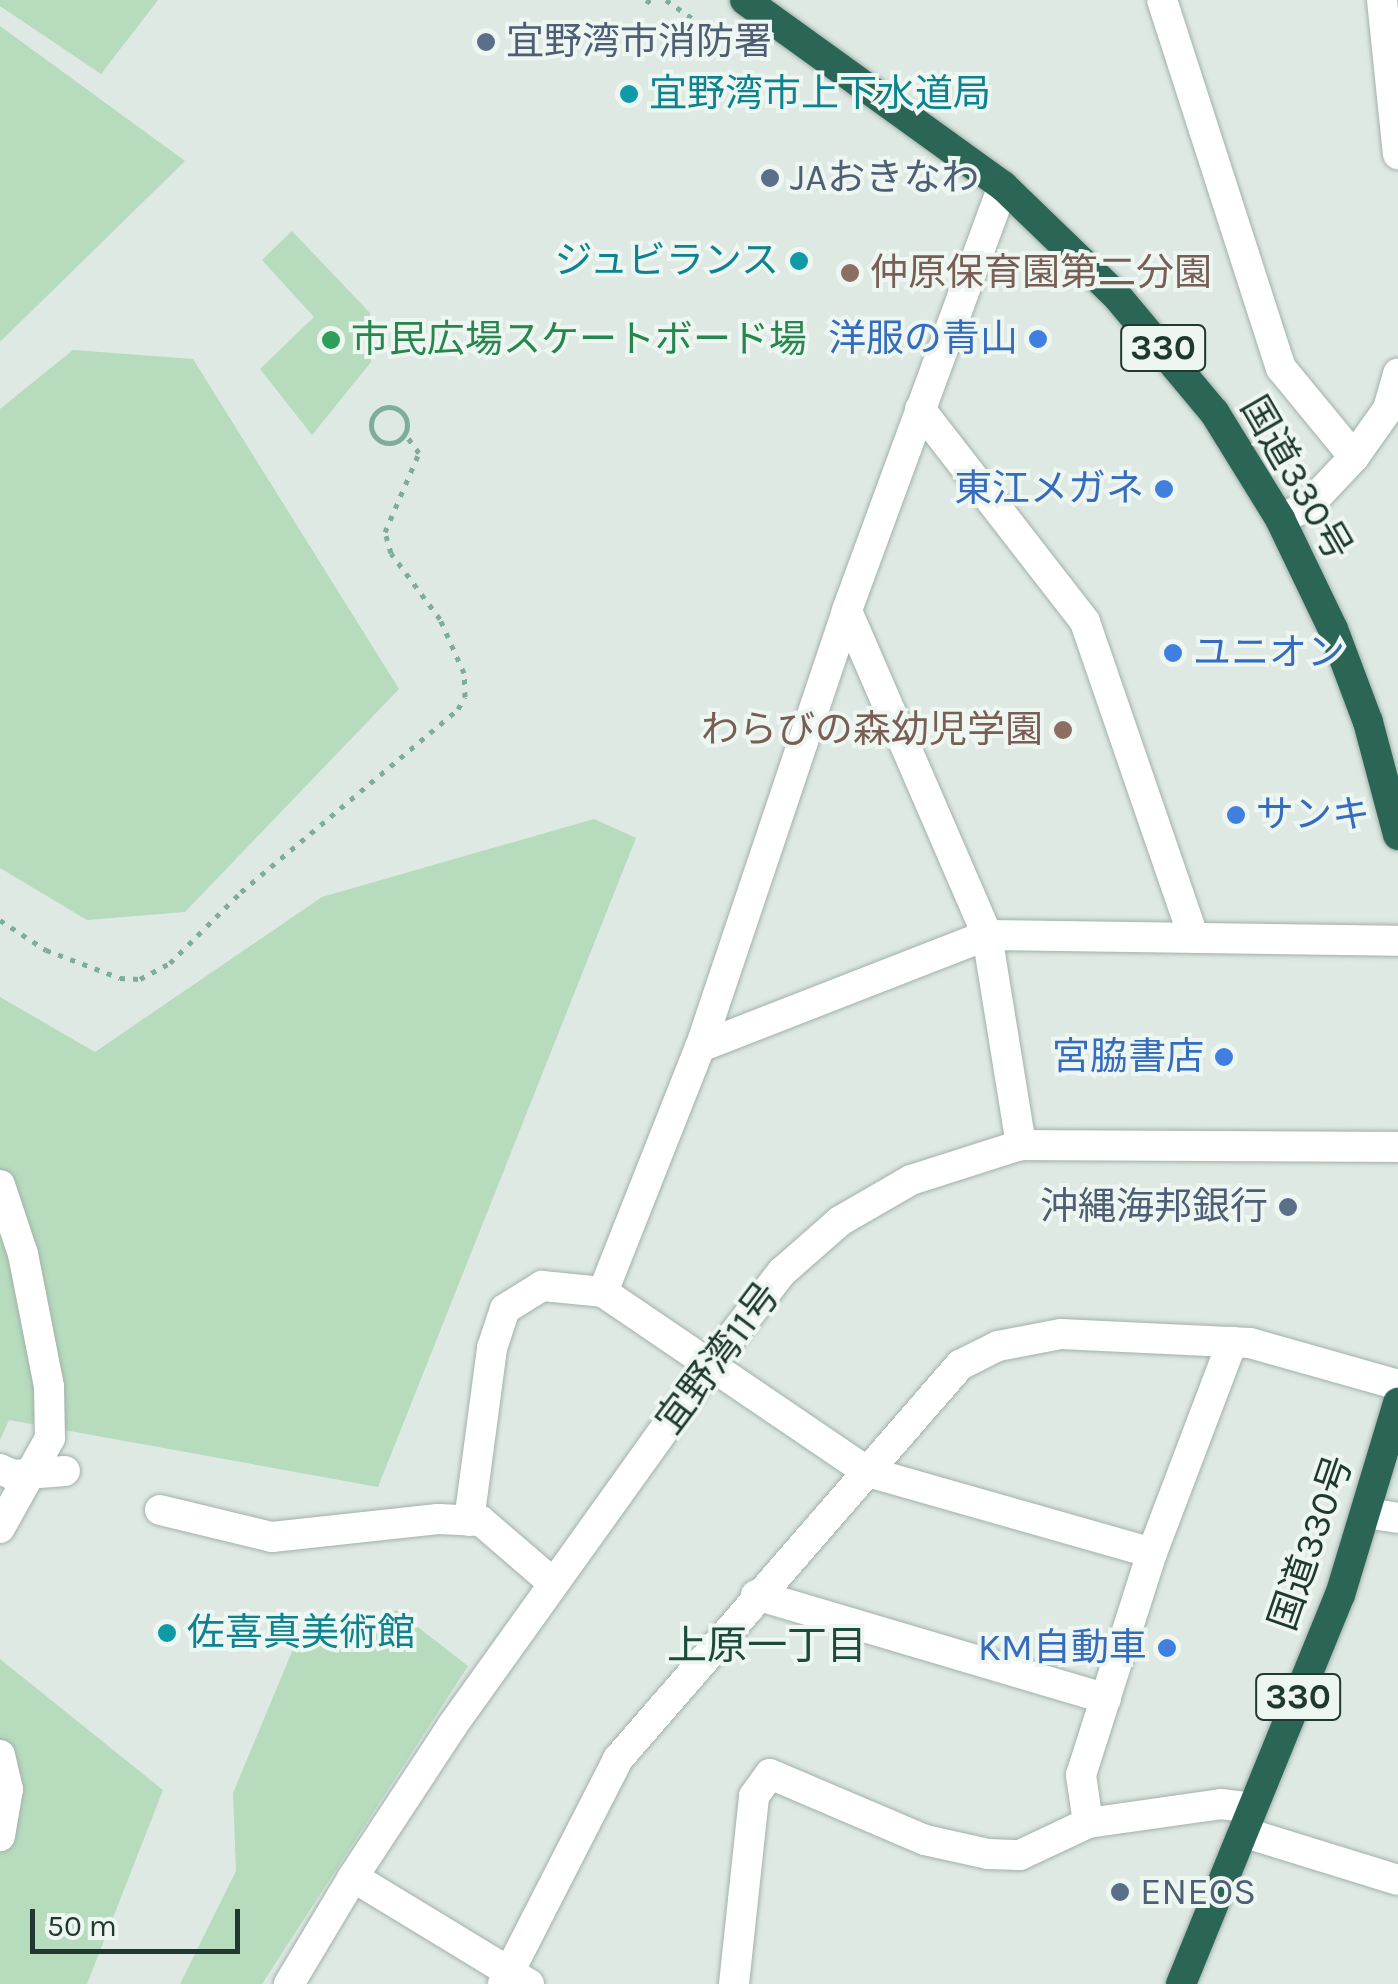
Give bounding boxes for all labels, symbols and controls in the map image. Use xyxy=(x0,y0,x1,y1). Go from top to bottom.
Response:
place label: 宜野湾市消防署 xyxy=(506,19,772,65)
marker: 宜野湾市消防署 xyxy=(475,31,497,53)
place label: 宜野湾市上下水道局 xyxy=(649,71,991,117)
marker: 宜野湾市上下水道局 xyxy=(618,83,640,105)
place label: JAおきなわ xyxy=(790,155,979,201)
marker: JAおきなわ xyxy=(759,167,781,189)
place label: ジュビランス xyxy=(551,238,779,284)
marker: ジュビランス xyxy=(788,250,810,272)
place label: 仲原保育園第二分園 xyxy=(870,250,1212,296)
marker: 仲原保育園第二分園 xyxy=(839,262,861,284)
place label: 洋服の青山 xyxy=(828,316,1018,362)
place label: 市民広場スケートボード場 xyxy=(351,317,807,363)
road number: 330 xyxy=(1118,318,1208,378)
marker: 洋服の青山 xyxy=(1027,328,1049,350)
marker: 市民広場スケートボード場 xyxy=(320,329,342,351)
street label: 国道330号 xyxy=(1231,388,1361,568)
place label: 東江メガネ xyxy=(954,466,1144,512)
marker: 東江メガネ xyxy=(1153,478,1175,500)
place label: ユニオン xyxy=(1193,630,1345,676)
marker: ユニオン xyxy=(1162,642,1184,664)
place label: わらびの森幼児学園 xyxy=(701,707,1043,753)
marker: わらびの森幼児学園 xyxy=(1052,719,1074,741)
place label: サンキ xyxy=(1256,792,1370,838)
marker: サンキ xyxy=(1225,804,1247,826)
place label: 宮脇書店 xyxy=(1052,1034,1204,1080)
marker: 宮脇書店 xyxy=(1213,1046,1235,1068)
place label: 沖縄海邦銀行 xyxy=(1040,1184,1268,1230)
marker: 沖縄海邦銀行 xyxy=(1277,1196,1299,1218)
street label: 宜野湾11号 xyxy=(646,1274,790,1442)
street label: 国道330号 xyxy=(1260,1450,1362,1636)
place label: 佐喜真美術館 xyxy=(187,1610,415,1656)
marker: 佐喜真美術館 xyxy=(156,1622,178,1644)
district label: 上原一丁目 xyxy=(667,1622,867,1670)
place label: KM自動車 xyxy=(978,1625,1147,1671)
marker: KM自動車 xyxy=(1156,1637,1178,1659)
road number: 330 xyxy=(1253,1667,1343,1727)
place label: ENEOS xyxy=(1140,1869,1256,1915)
marker: ENEOS xyxy=(1109,1881,1131,1903)
scale bar xyxy=(35,1889,245,1951)
text: 50 m xyxy=(47,1908,117,1944)

